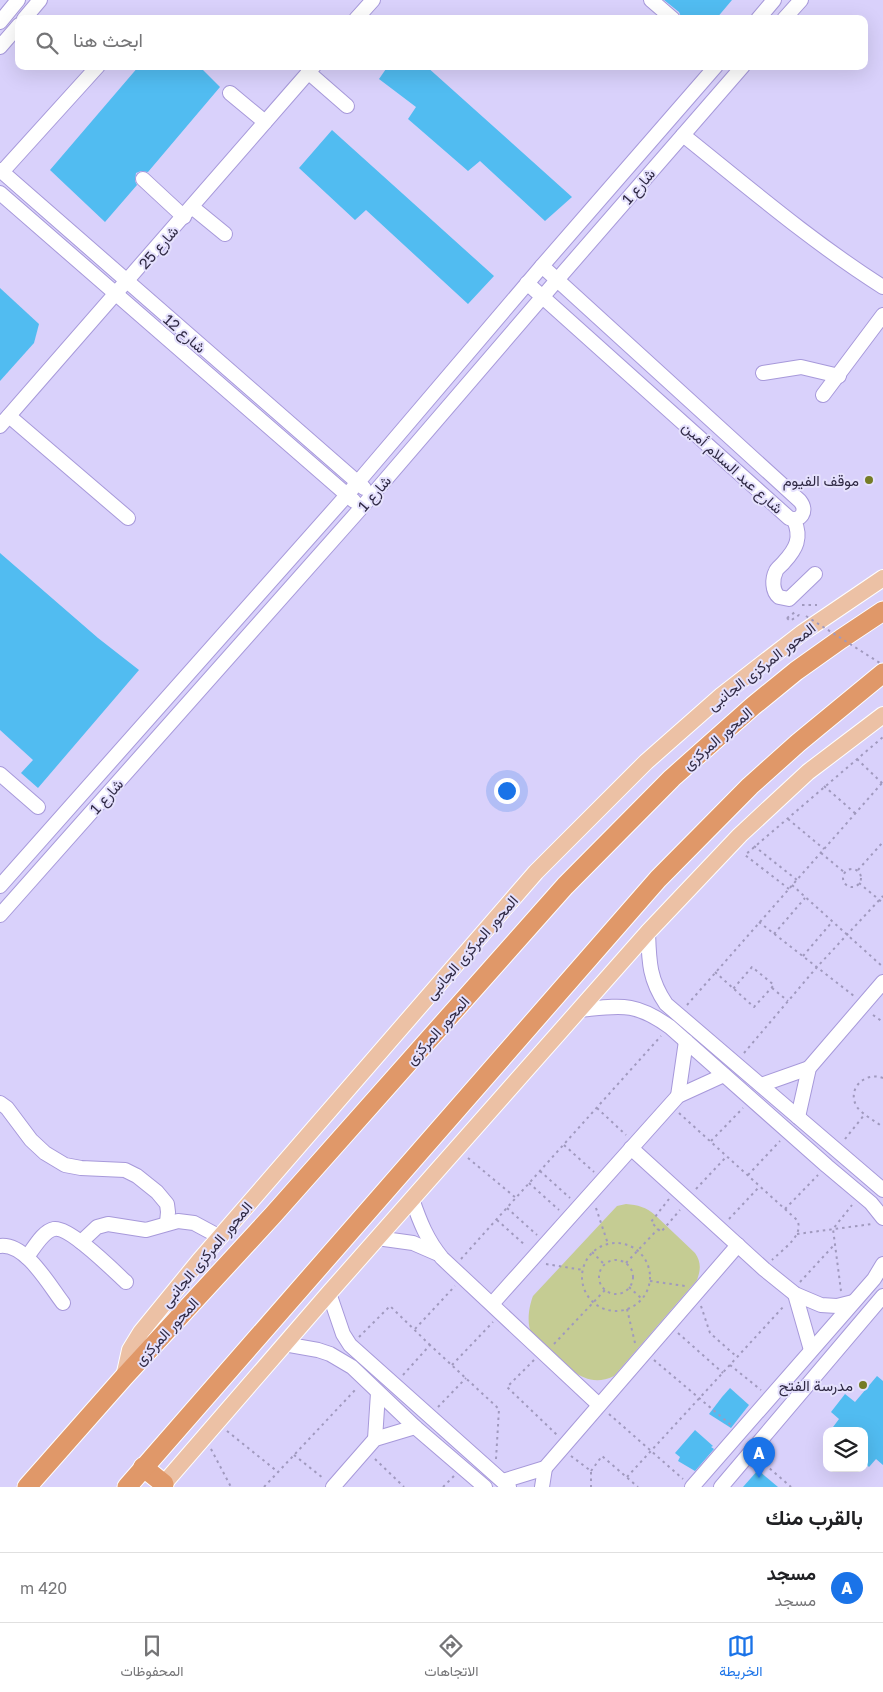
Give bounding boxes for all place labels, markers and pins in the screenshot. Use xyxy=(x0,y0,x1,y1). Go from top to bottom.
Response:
place label: موقف الفيوم xyxy=(783,471,859,491)
marker: موقف الفيوم xyxy=(863,474,875,486)
place label: مدرسة الفتح xyxy=(779,1376,853,1397)
marker: مدرسة الفتح xyxy=(857,1379,869,1391)
pin: A xyxy=(743,1437,775,1478)

